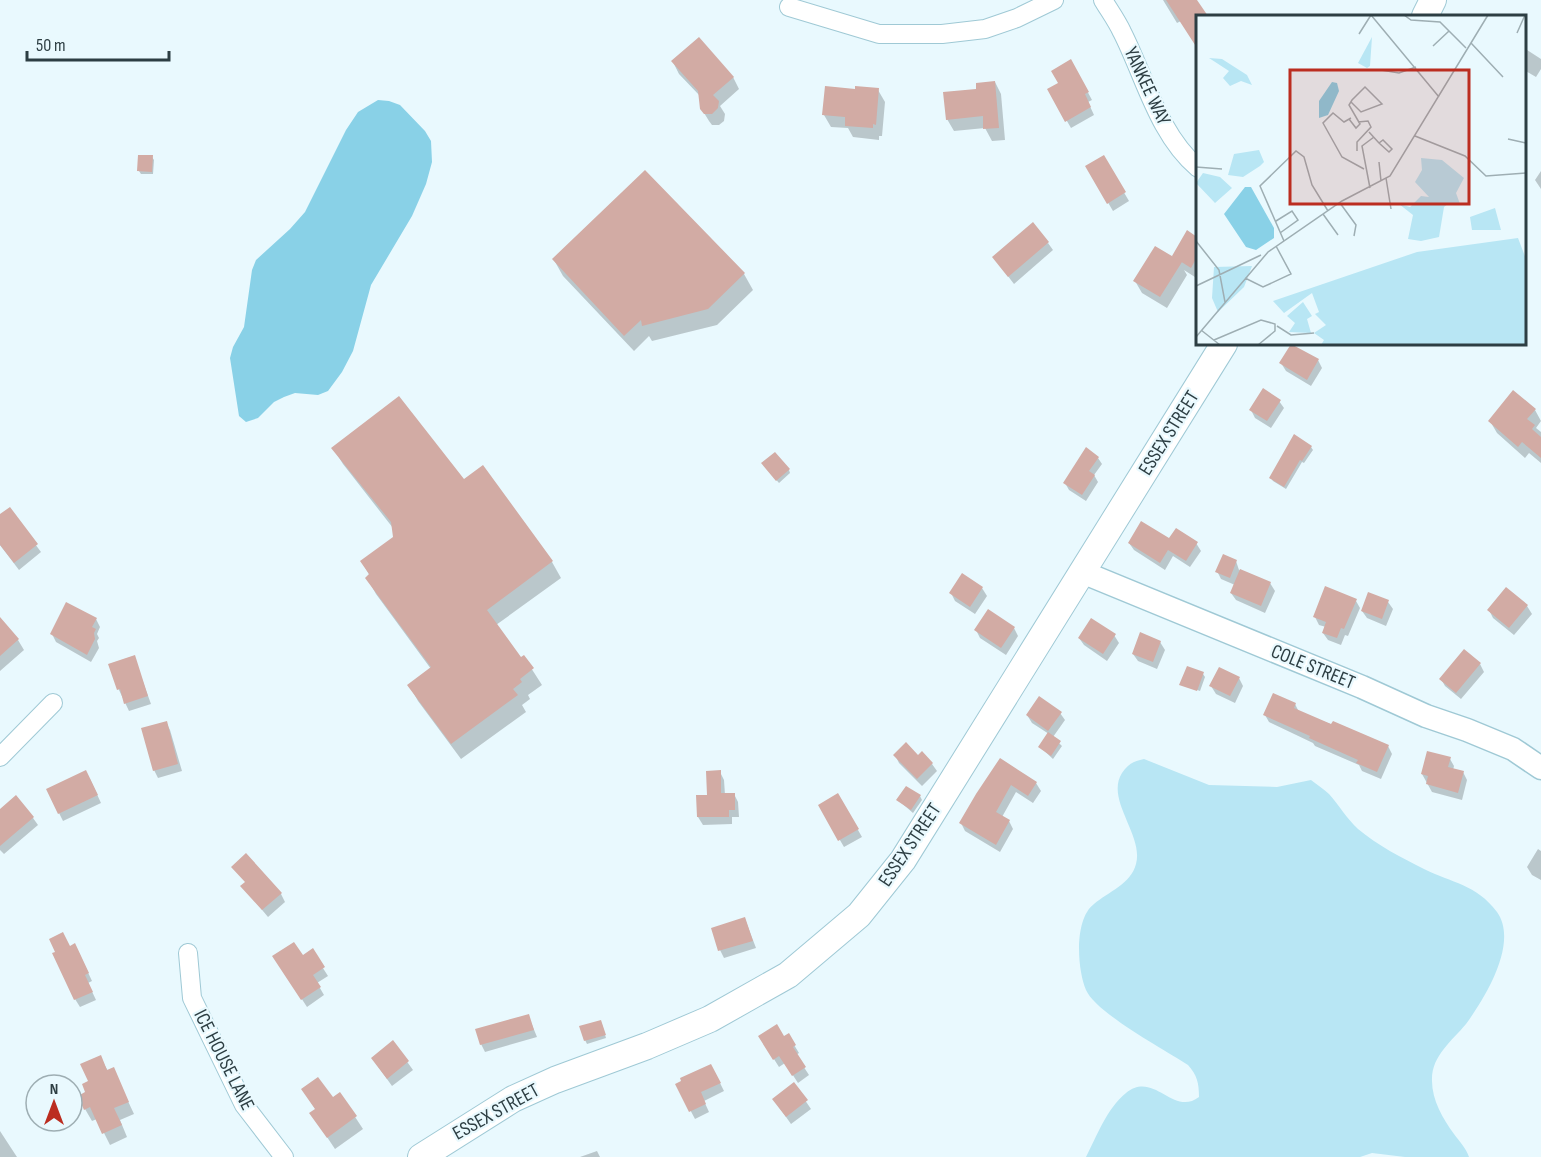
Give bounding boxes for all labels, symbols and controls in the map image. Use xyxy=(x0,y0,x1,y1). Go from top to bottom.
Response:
inset map xyxy=(1196,15,1526,345)
scale bar xyxy=(27,24,170,62)
text: 50 m xyxy=(36,35,66,56)
street label: YANKEE WAY xyxy=(1118,43,1176,129)
street label: ESSEX STREET xyxy=(1134,386,1204,480)
street label: COLE STREET xyxy=(1267,639,1359,695)
street label: ESSEX STREET xyxy=(873,799,947,891)
street label: ICE HOUSE LANE xyxy=(188,1006,260,1114)
north arrow xyxy=(24,1073,84,1133)
street label: ESSEX STREET xyxy=(449,1078,543,1146)
text: N xyxy=(50,1080,58,1099)

